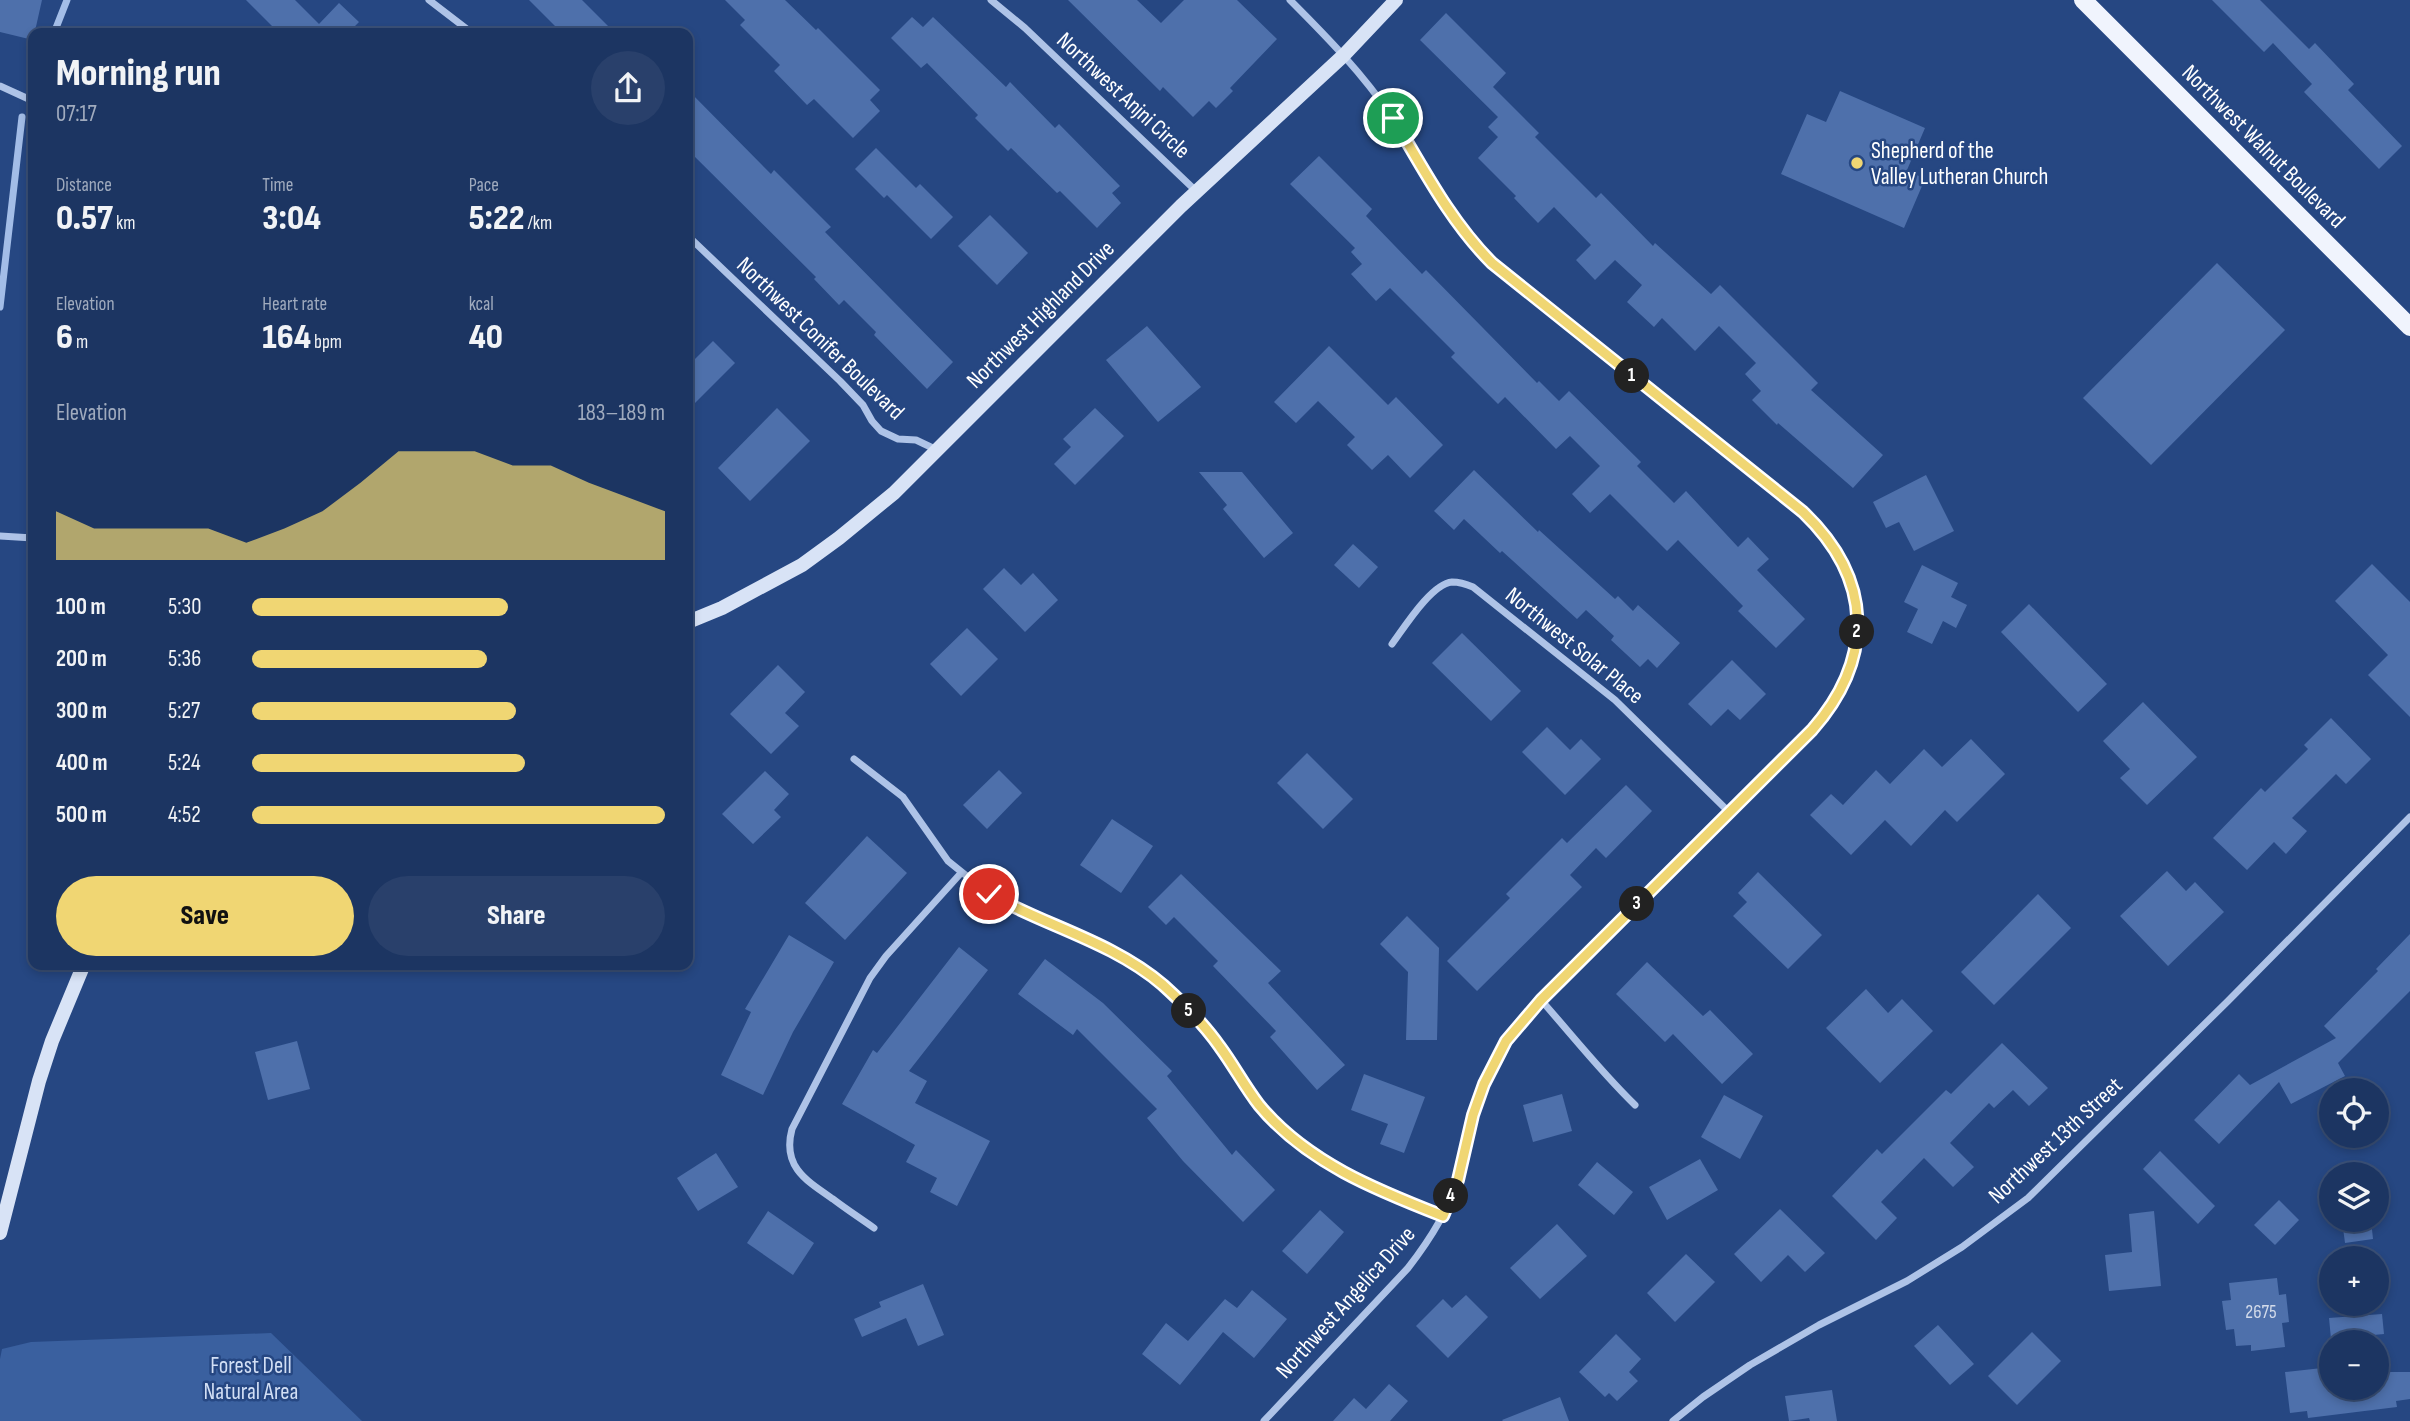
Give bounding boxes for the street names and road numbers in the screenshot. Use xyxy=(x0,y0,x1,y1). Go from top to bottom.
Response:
street label: Northwest Anjni Circle xyxy=(1051,27,1196,165)
street label: Northwest Walnut Boulevard xyxy=(2176,59,2351,234)
street label: Northwest Highland Drive xyxy=(961,235,1120,394)
street label: Northwest Conifer Boulevard xyxy=(731,251,910,426)
street label: Northwest Solar Place xyxy=(1500,581,1649,710)
street label: Northwest 13th Street xyxy=(1983,1072,2128,1210)
street label: Northwest Angelica Drive xyxy=(1270,1221,1421,1385)

